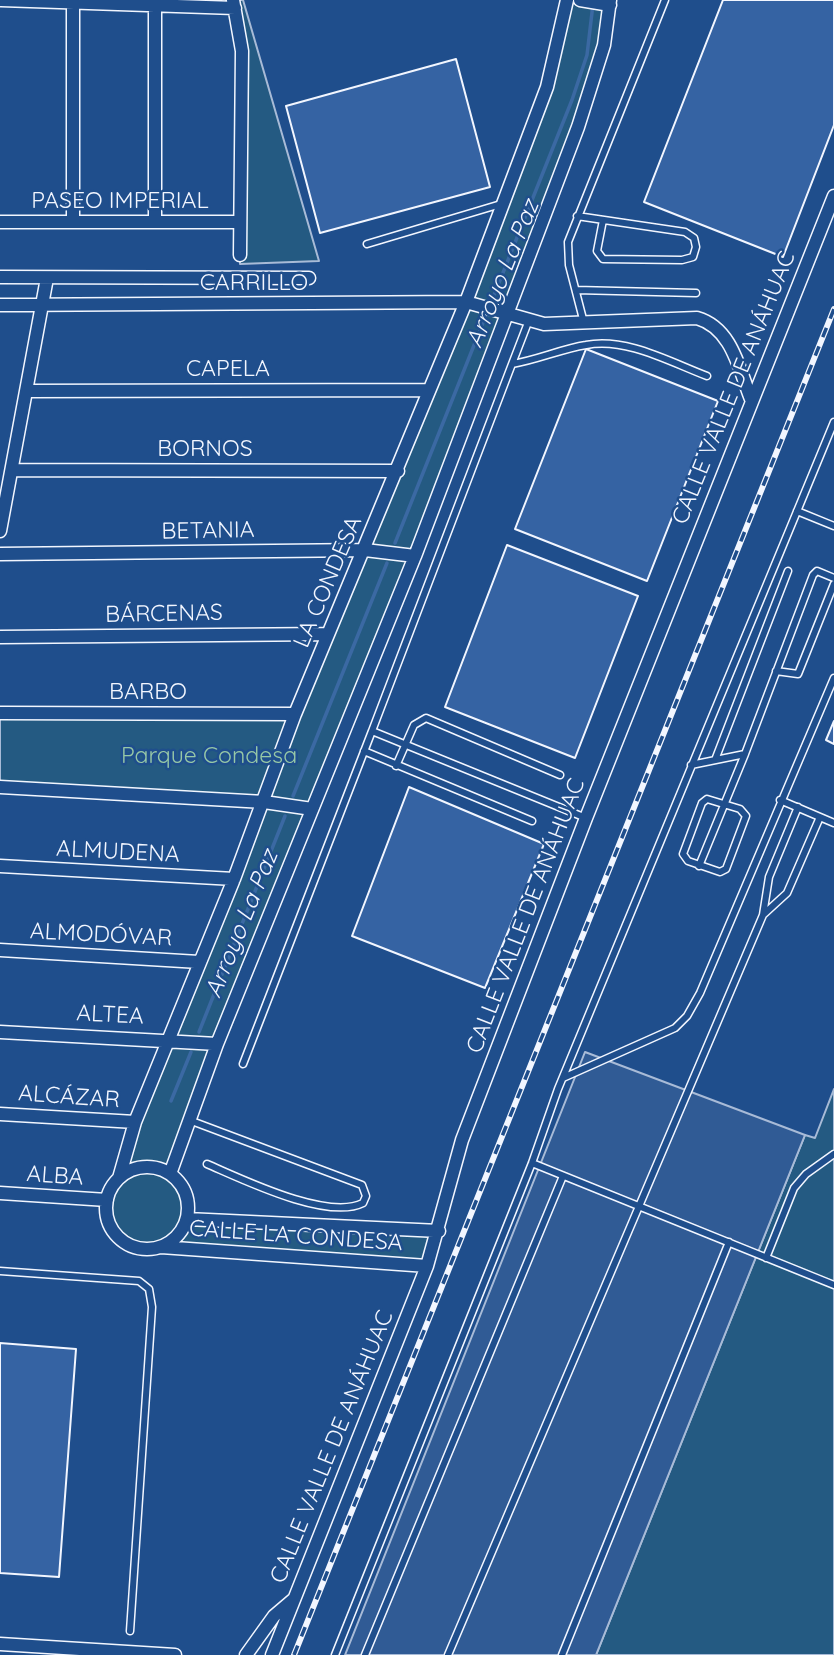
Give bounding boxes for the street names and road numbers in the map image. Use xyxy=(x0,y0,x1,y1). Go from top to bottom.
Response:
street label: PASEO IMPERIAL xyxy=(31,187,209,215)
street label: CALLE VALLE DE ANÁHUAC xyxy=(667,248,801,528)
street label: CARRILLO xyxy=(200,269,308,297)
street label: CAPELA xyxy=(186,355,270,383)
street label: BORNOS xyxy=(157,435,253,463)
street label: LA CONDESA xyxy=(288,512,368,652)
street label: BETANIA xyxy=(161,516,255,546)
street label: BÁRCENAS xyxy=(105,599,223,629)
street label: BARBO xyxy=(109,678,187,706)
street label: CALLE VALLE DE ANÁHUAC xyxy=(461,775,591,1057)
street label: ALMUDENA xyxy=(55,835,181,869)
street label: ALMODÓVAR xyxy=(29,917,173,953)
street label: ALTEA xyxy=(76,999,144,1031)
street label: ALCÁZAR xyxy=(17,1080,121,1114)
street label: ALBA xyxy=(26,1160,84,1192)
street label: CALLE LA CONDESA xyxy=(188,1215,404,1257)
street label: CALLE VALLE DE ANÁHUAC xyxy=(265,1307,399,1587)

